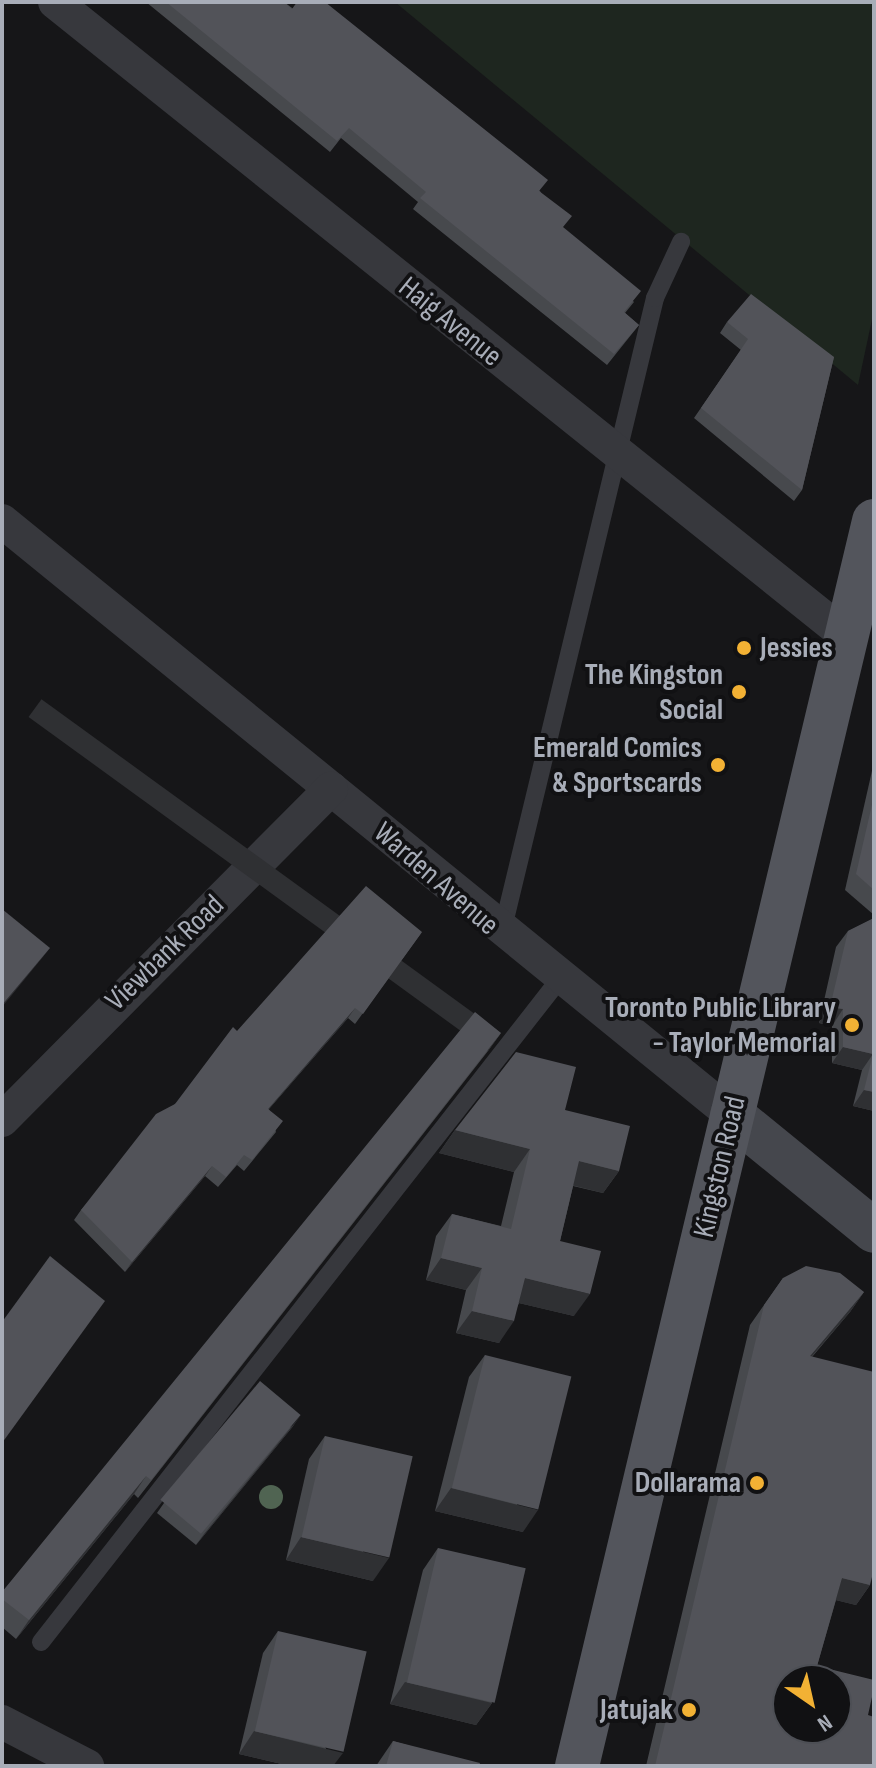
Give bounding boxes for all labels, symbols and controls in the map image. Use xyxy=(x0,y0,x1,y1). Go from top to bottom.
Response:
street label: Haig Avenue xyxy=(391,269,509,375)
place label: Jessies xyxy=(760,630,833,666)
marker: Jessies xyxy=(735,639,753,657)
place label: The Kingston Social xyxy=(585,657,723,728)
marker: The Kingston Social xyxy=(730,683,748,701)
place label: Emerald Comics & Sportscards xyxy=(533,730,702,800)
marker: Emerald Comics & Sportscards xyxy=(709,756,727,774)
street label: Warden Avenue xyxy=(366,815,506,943)
street label: Viewbank Road xyxy=(98,888,232,1018)
place label: Toronto Public Library - Taylor Memorial xyxy=(605,990,836,1060)
marker: Toronto Public Library - Taylor Memorial xyxy=(843,1016,861,1034)
street label: Kingston Road xyxy=(686,1093,754,1241)
place label: Dollarama xyxy=(635,1465,741,1501)
marker: Dollarama xyxy=(748,1474,766,1492)
north arrow xyxy=(772,1664,852,1744)
place label: Jatujak xyxy=(600,1692,673,1728)
marker: Jatujak xyxy=(680,1701,698,1719)
text: N xyxy=(812,1708,837,1737)

